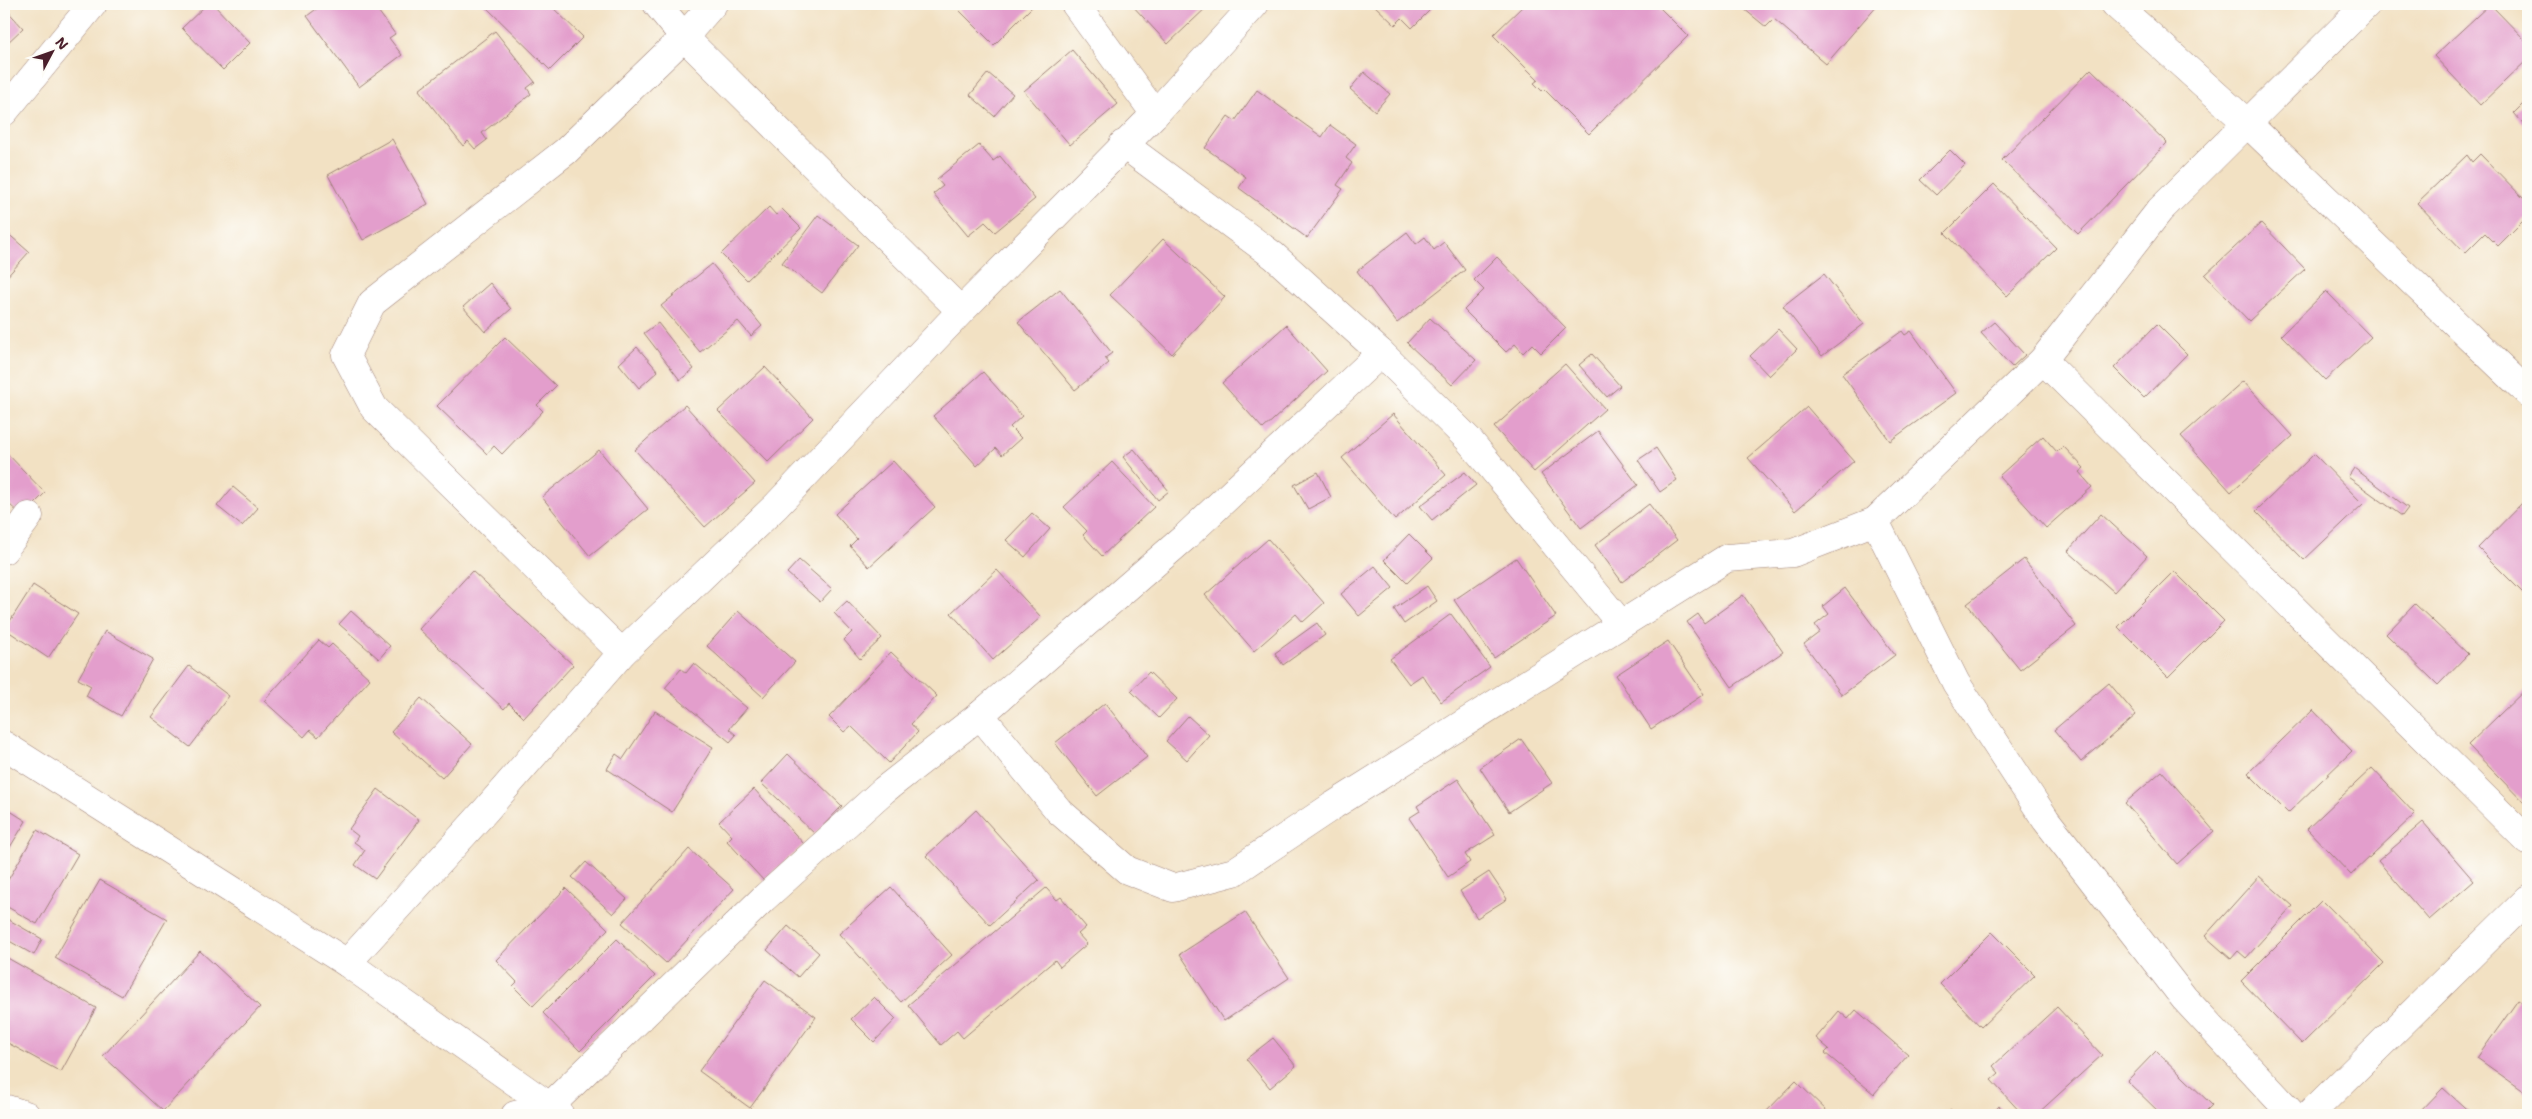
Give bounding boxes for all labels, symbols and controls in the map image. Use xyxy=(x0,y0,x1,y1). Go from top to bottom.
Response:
north arrow xyxy=(28,28,78,78)
text: N xyxy=(51,33,72,54)

